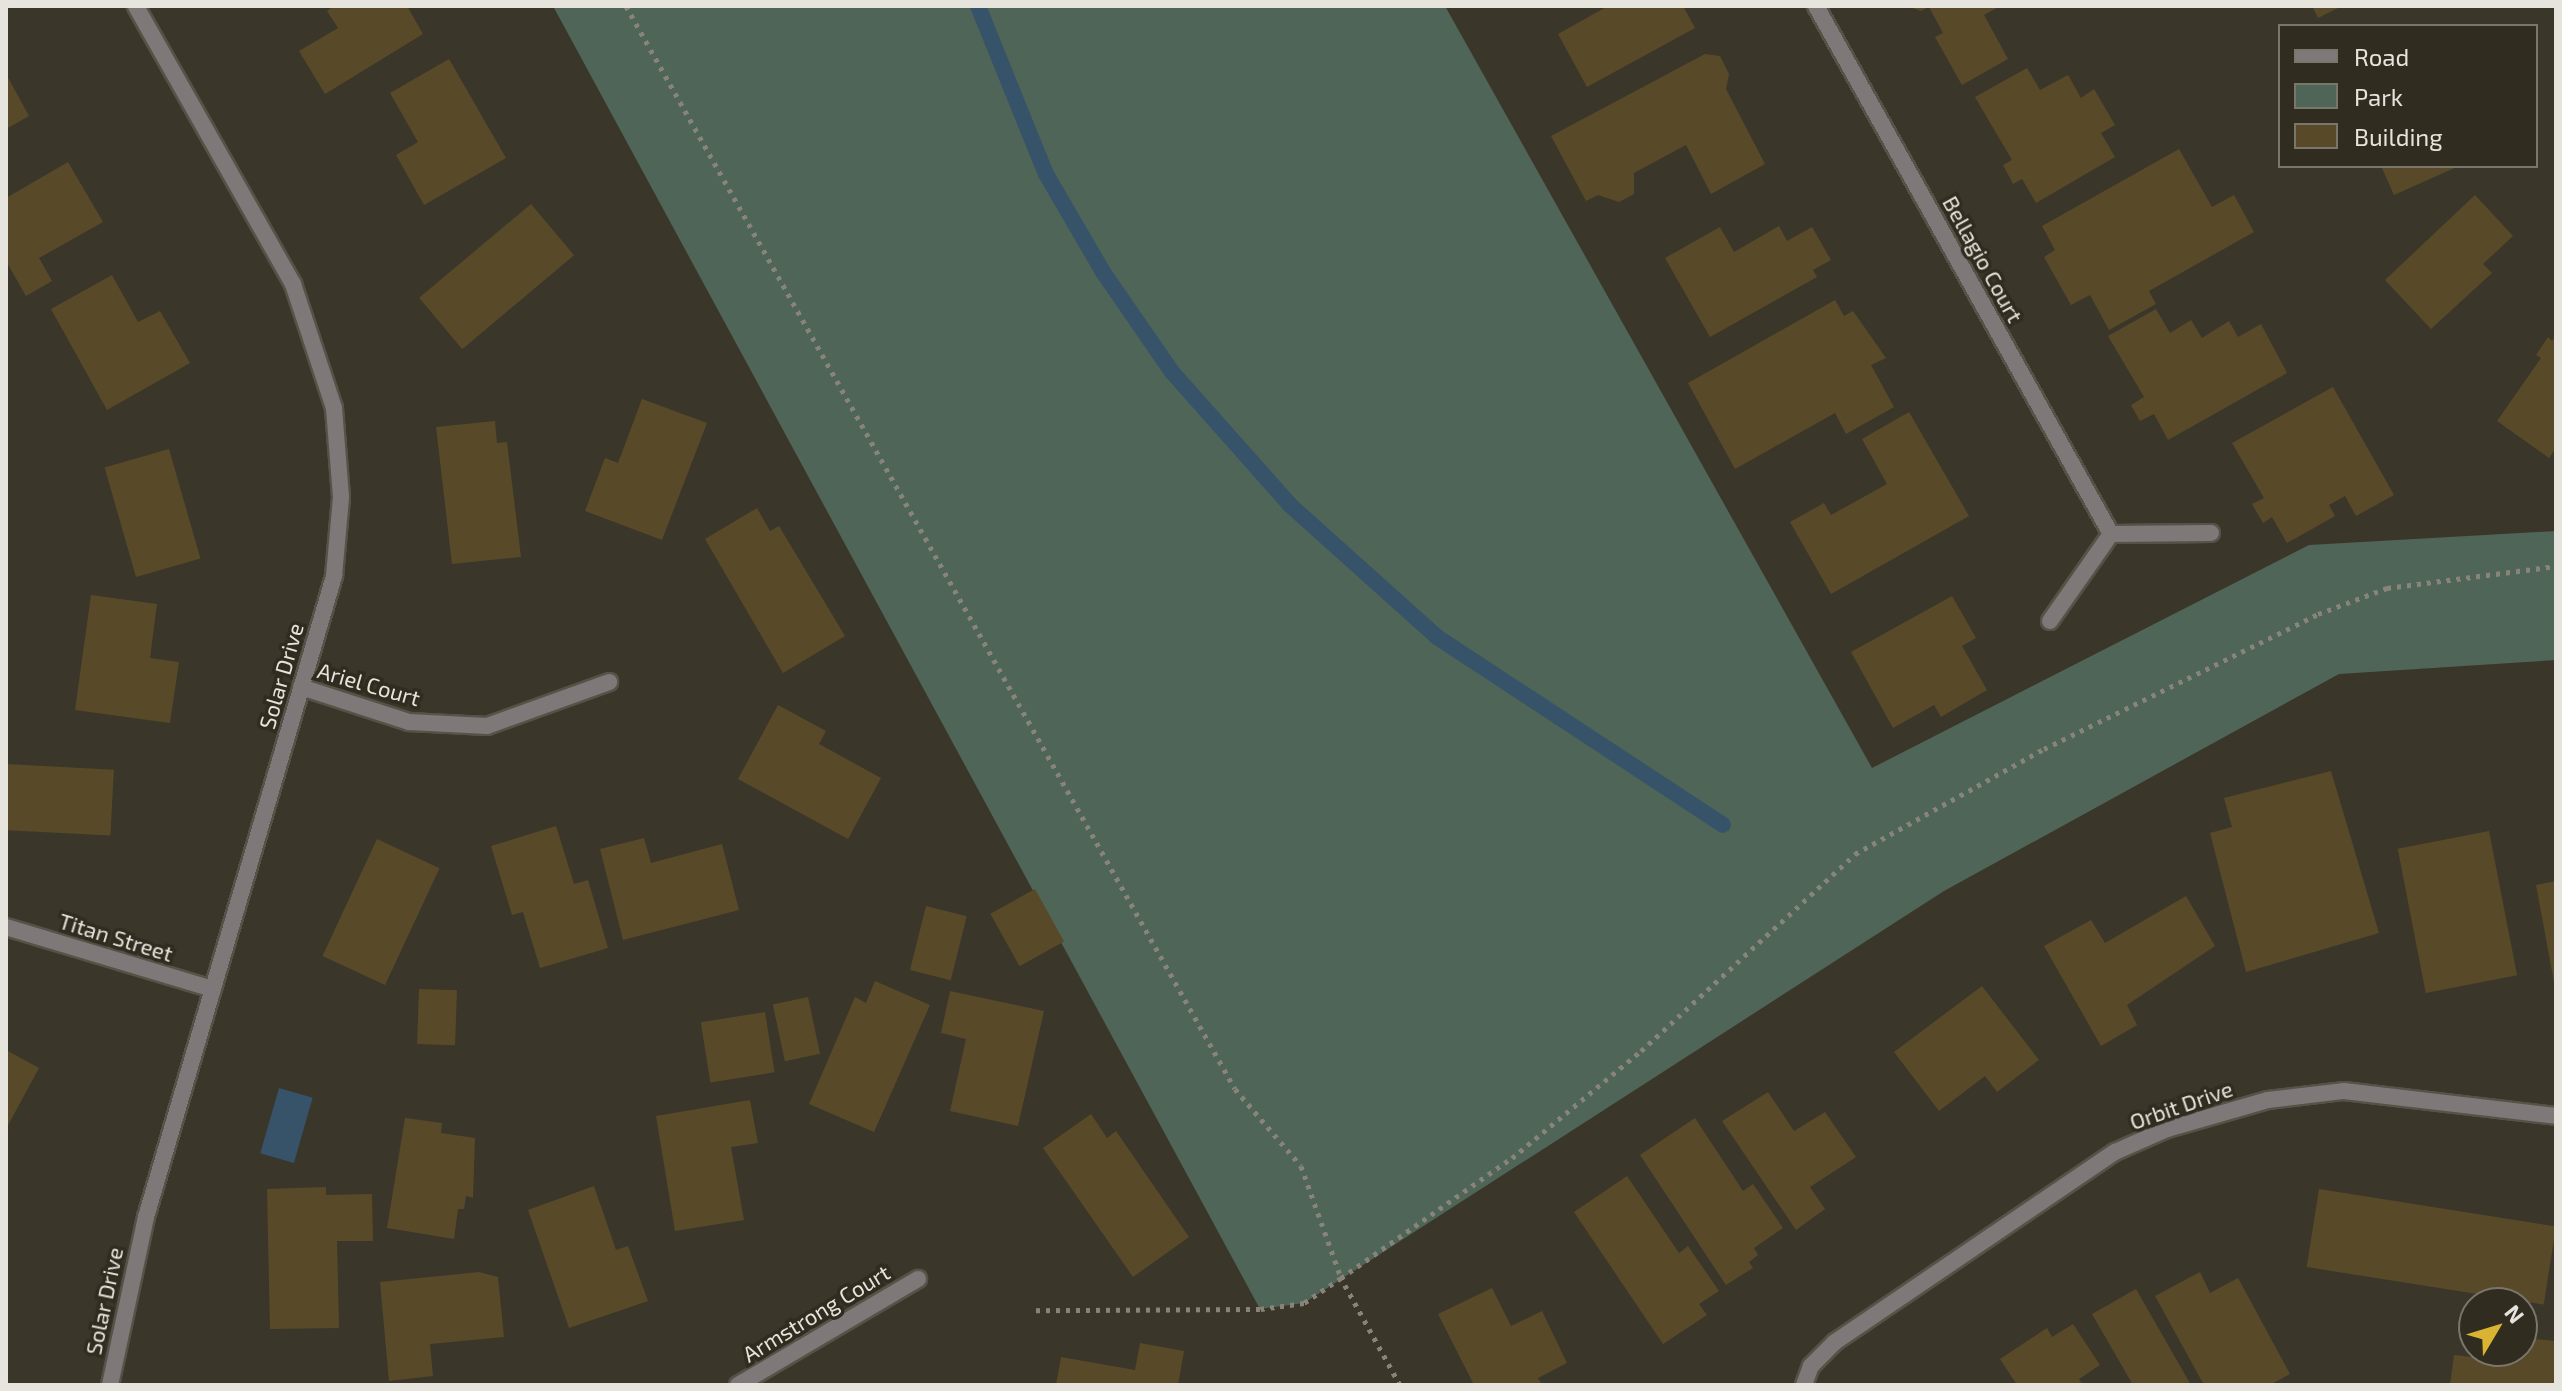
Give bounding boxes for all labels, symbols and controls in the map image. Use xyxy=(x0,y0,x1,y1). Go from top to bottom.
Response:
legend xyxy=(2278,24,2538,168)
text: Road xyxy=(2354,42,2409,71)
text: Park xyxy=(2354,82,2403,111)
text: Building xyxy=(2354,122,2443,151)
street label: Bellagio Court xyxy=(1937,191,2029,327)
street label: Solar Drive xyxy=(253,620,309,732)
street label: Ariel Court xyxy=(314,657,424,711)
street label: Titan Street xyxy=(56,907,176,967)
street label: Orbit Drive xyxy=(2126,1075,2236,1135)
street label: Solar Drive xyxy=(80,1245,128,1357)
street label: Armstrong Court xyxy=(738,1259,894,1367)
north arrow xyxy=(2458,1287,2538,1367)
text: N xyxy=(2500,1299,2530,1328)

